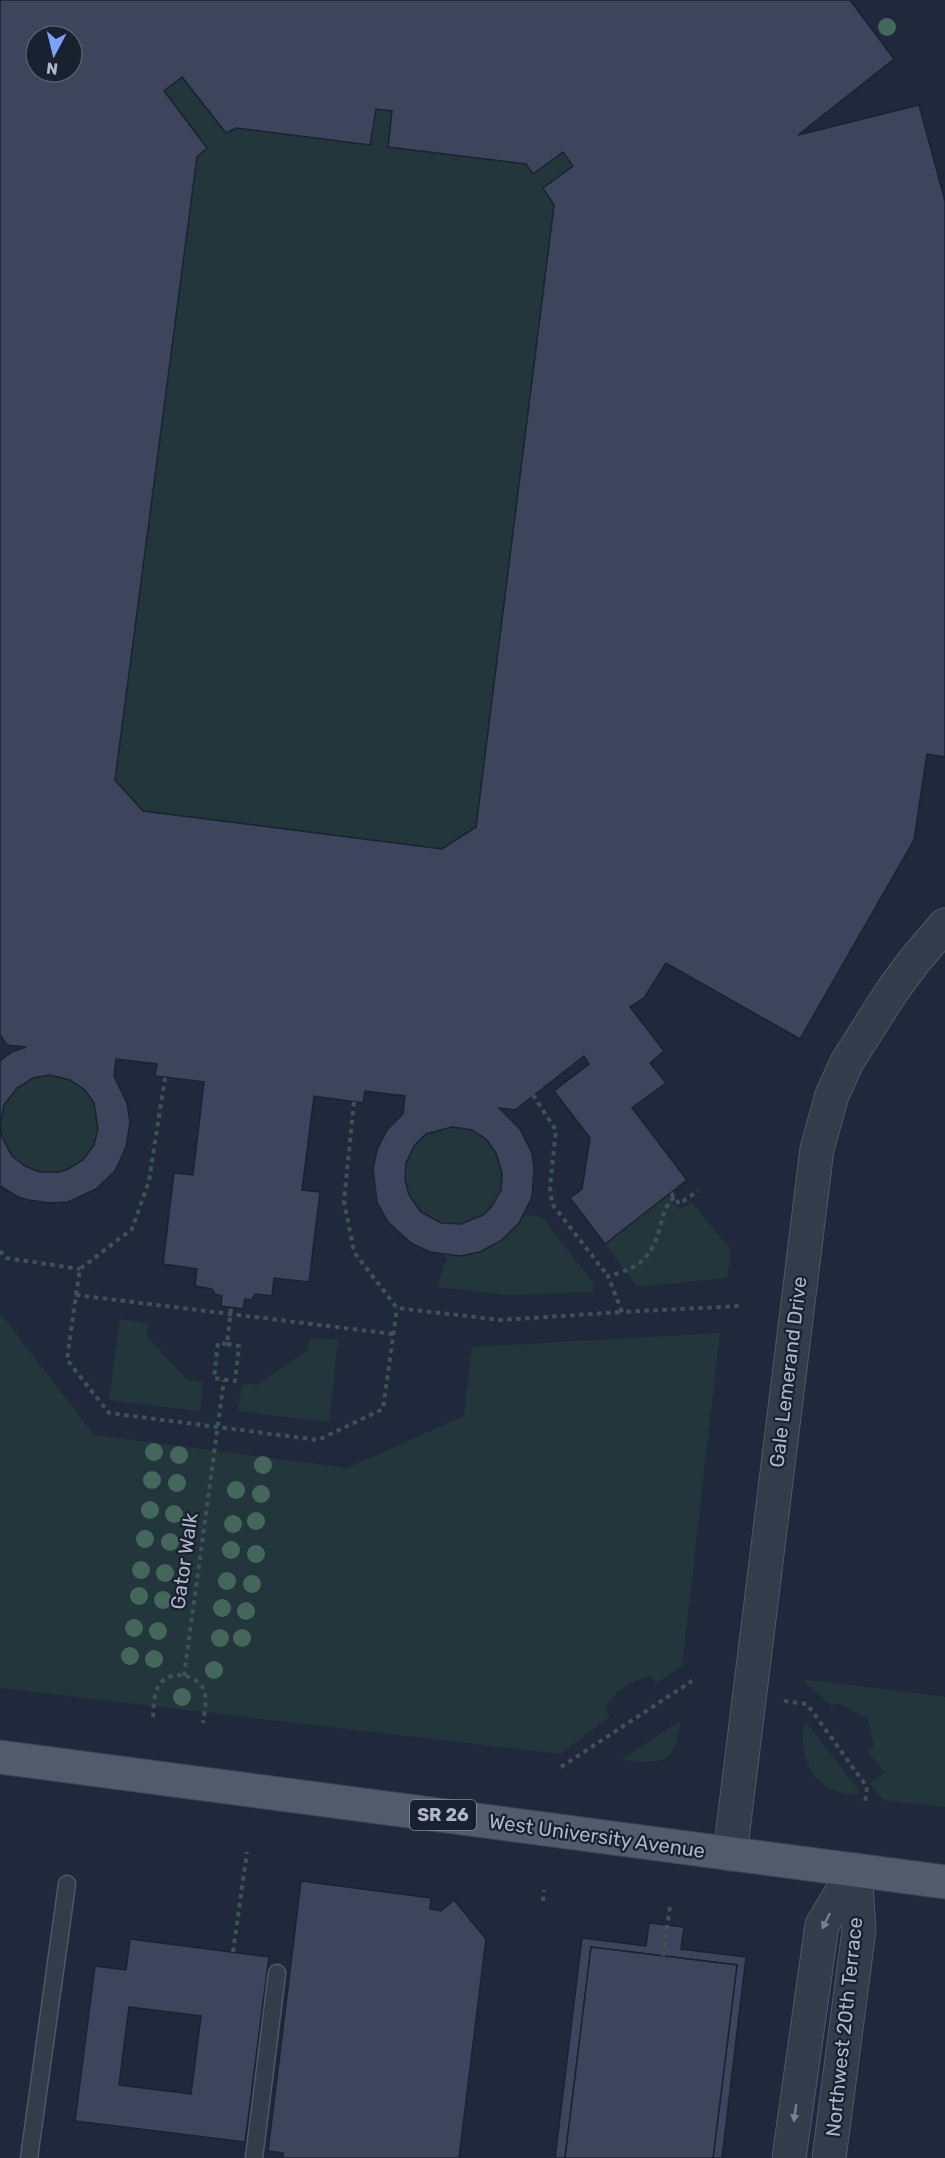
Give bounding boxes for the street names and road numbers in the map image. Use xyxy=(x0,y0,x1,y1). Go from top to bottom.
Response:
street label: Gale Lemerand Drive xyxy=(764,1275,812,1469)
street label: Gator Walk xyxy=(165,1510,203,1611)
road number: SR 26 xyxy=(410,1800,476,1830)
street label: West University Avenue xyxy=(487,1809,707,1863)
street label: Northwest 20th Terrace xyxy=(821,1916,867,2138)

